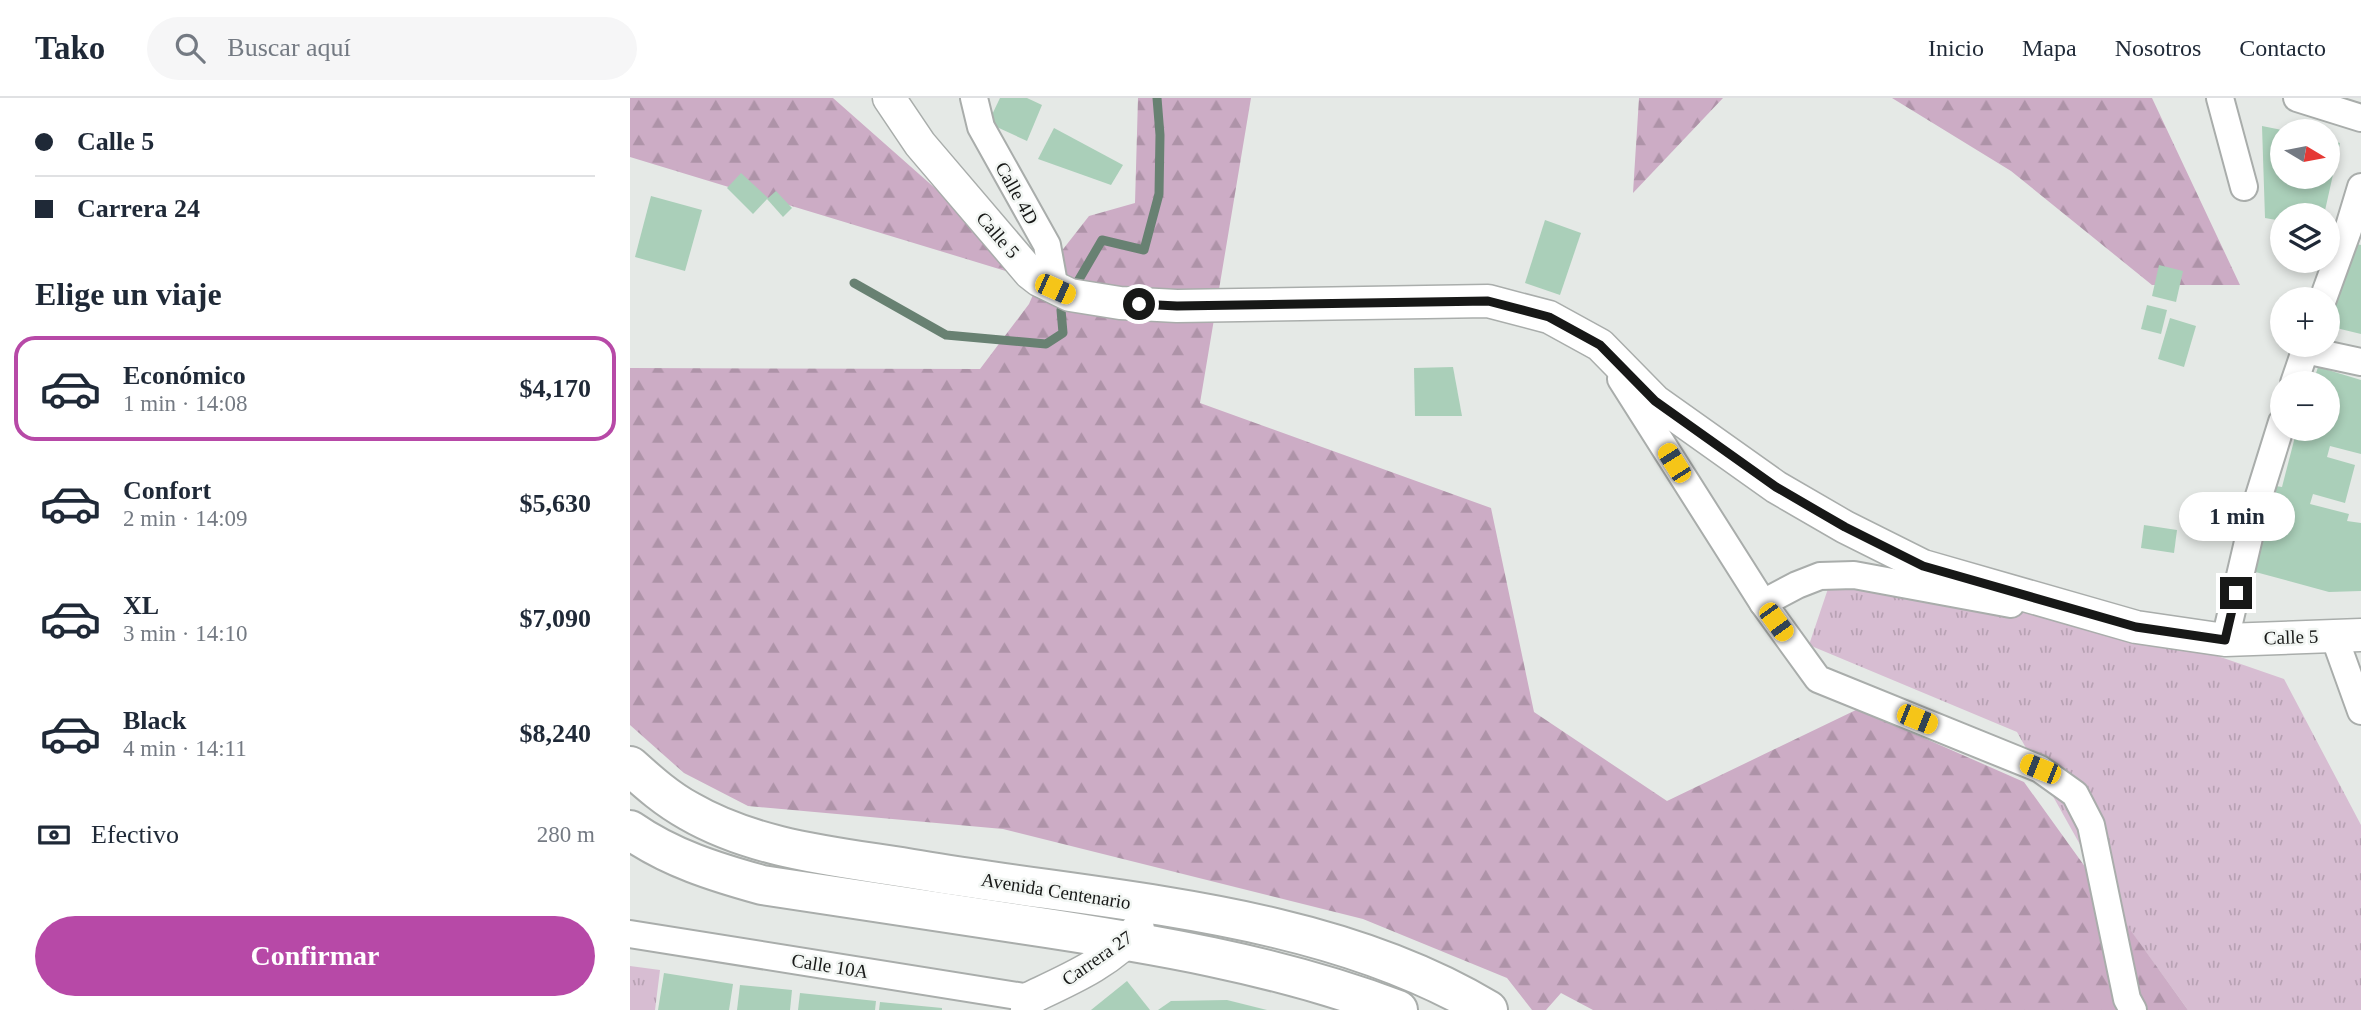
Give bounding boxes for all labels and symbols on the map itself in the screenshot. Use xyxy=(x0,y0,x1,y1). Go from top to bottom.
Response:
north arrow xyxy=(2270,119,2340,189)
street label: Calle 4D xyxy=(991,158,1043,228)
street label: Calle 5 xyxy=(972,208,1024,262)
car xyxy=(1032,271,1079,307)
route start xyxy=(1123,288,1155,320)
car xyxy=(1654,440,1695,486)
callout: 1 min xyxy=(2178,491,2294,540)
route end xyxy=(2220,577,2252,609)
car xyxy=(1756,599,1797,645)
street label: Calle 5 xyxy=(2263,626,2319,648)
car xyxy=(1894,701,1941,737)
car xyxy=(2017,751,2064,787)
street label: Avenida Centenario xyxy=(980,869,1132,913)
street label: Carrera 27 xyxy=(1058,926,1136,990)
street label: Calle 10A xyxy=(790,950,870,982)

